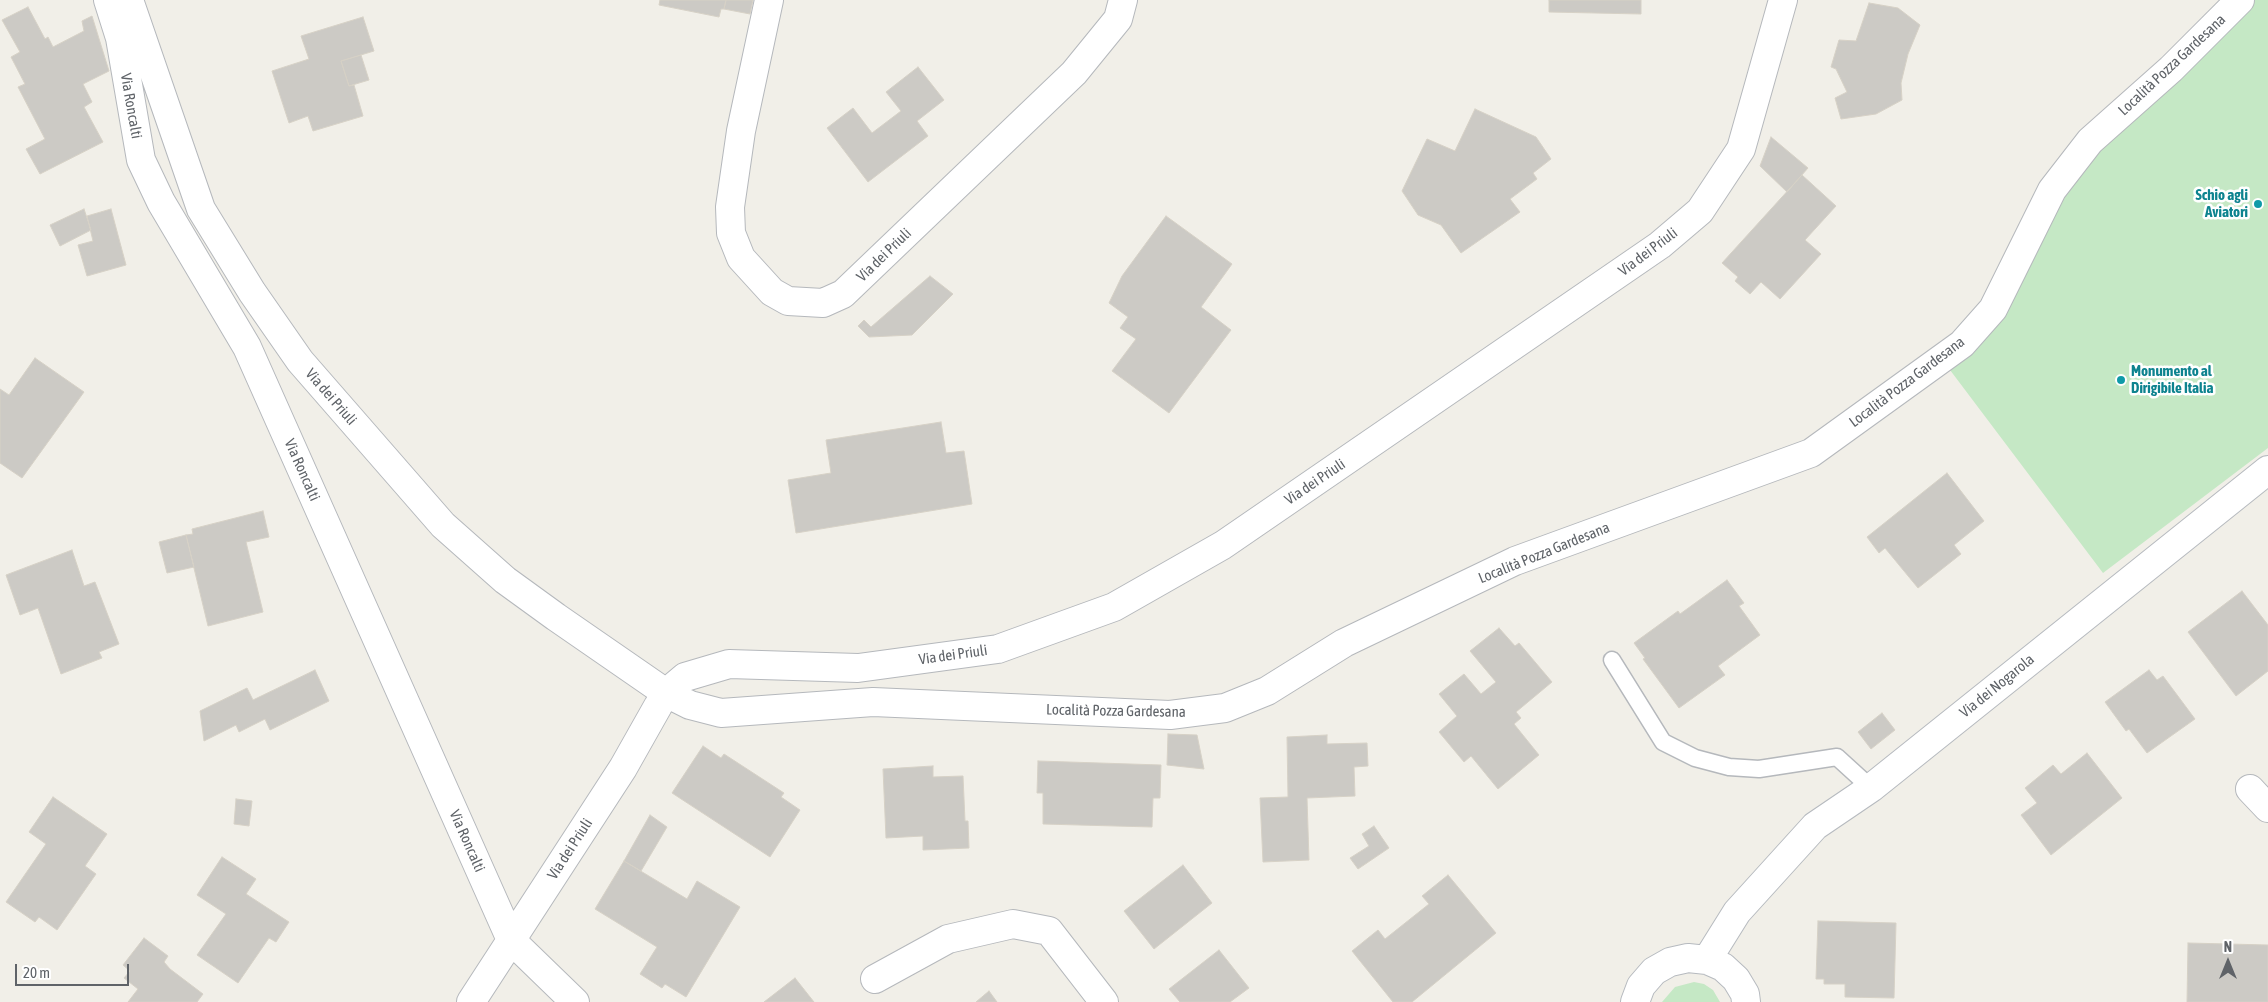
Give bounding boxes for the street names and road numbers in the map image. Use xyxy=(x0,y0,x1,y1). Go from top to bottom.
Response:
street label: Località Pozza Gardesana xyxy=(2115,11,2229,119)
street label: Via Roncalti xyxy=(116,72,146,140)
street label: Via dei Priuli xyxy=(1615,224,1681,280)
street label: Via dei Priuli xyxy=(853,225,915,285)
street label: Località Pozza Gardesana xyxy=(1846,333,1968,431)
street label: Via dei Priuli xyxy=(302,365,360,429)
street label: Via Roncalti xyxy=(280,436,324,504)
street label: Via dei Priuli xyxy=(1281,455,1349,509)
street label: Località Pozza Gardesana xyxy=(1476,518,1612,588)
street label: Via dei Priuli xyxy=(918,641,988,669)
street label: Via dei Nogarola xyxy=(1956,650,2038,722)
street label: Località Pozza Gardesana xyxy=(1046,701,1186,721)
street label: Via Roncalti xyxy=(445,807,489,875)
street label: Via dei Priuli xyxy=(544,815,596,883)

